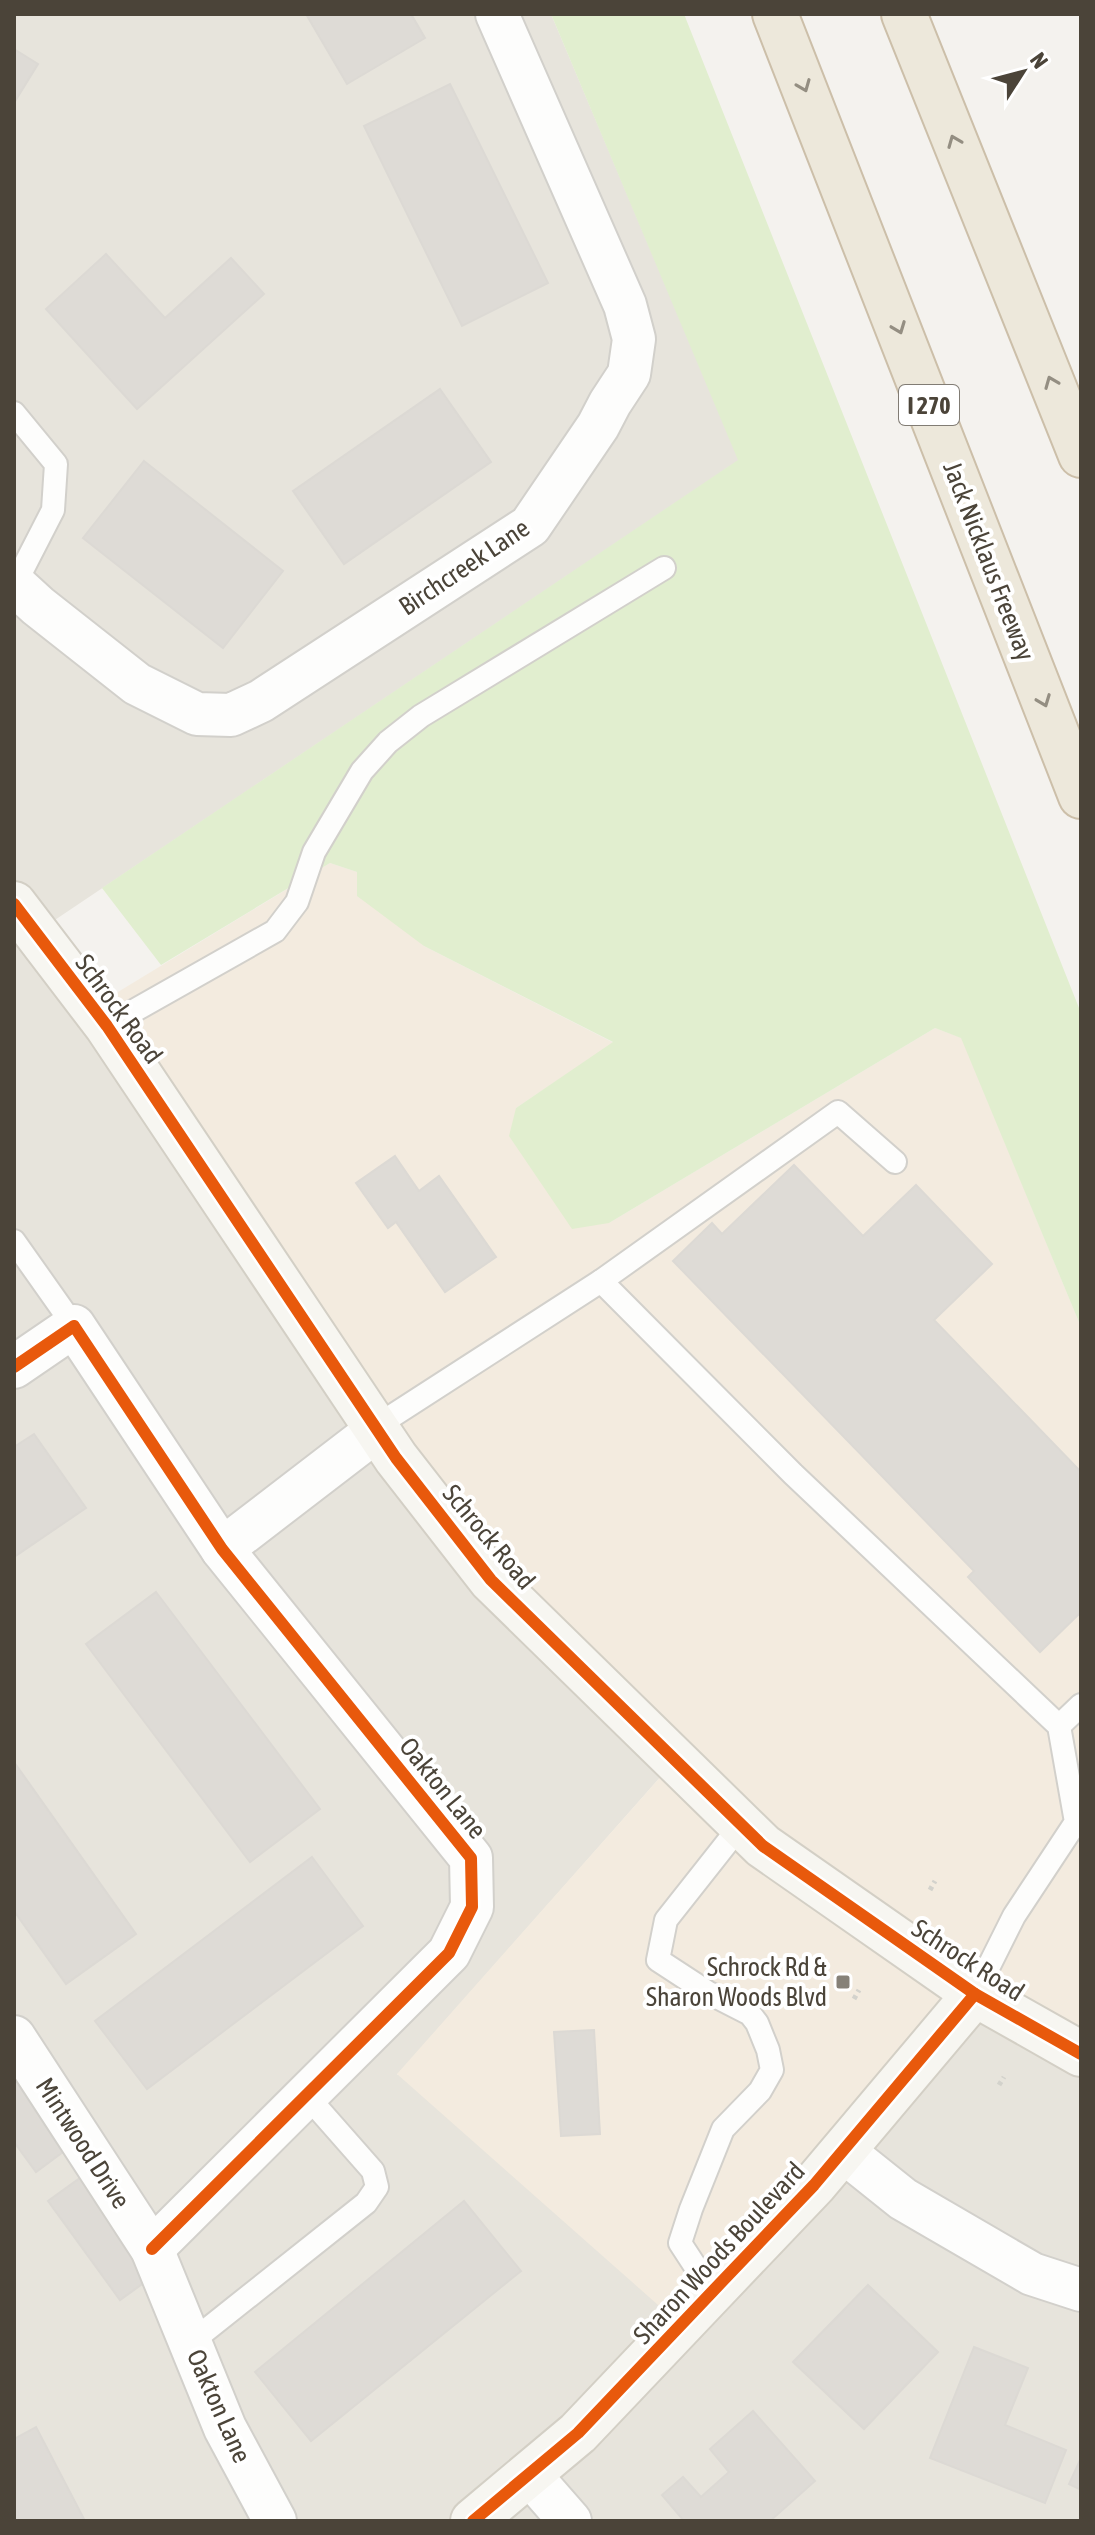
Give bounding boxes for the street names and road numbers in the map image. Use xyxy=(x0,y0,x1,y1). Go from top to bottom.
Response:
road number: I 270 xyxy=(899,385,959,425)
street label: Jack Nicklaus Freeway xyxy=(937,457,1041,665)
street label: Birchcreek Lane xyxy=(393,512,535,622)
street label: Schrock Road xyxy=(69,949,169,1069)
street label: Schrock Road xyxy=(437,1479,541,1595)
street label: Oakton Lane xyxy=(393,1732,493,1844)
street label: Schrock Road xyxy=(906,1913,1030,2007)
street label: Mintwood Drive xyxy=(30,2072,136,2214)
street label: Sharon Woods Boulevard xyxy=(627,2156,811,2350)
street label: Oakton Lane xyxy=(181,2345,257,2467)

